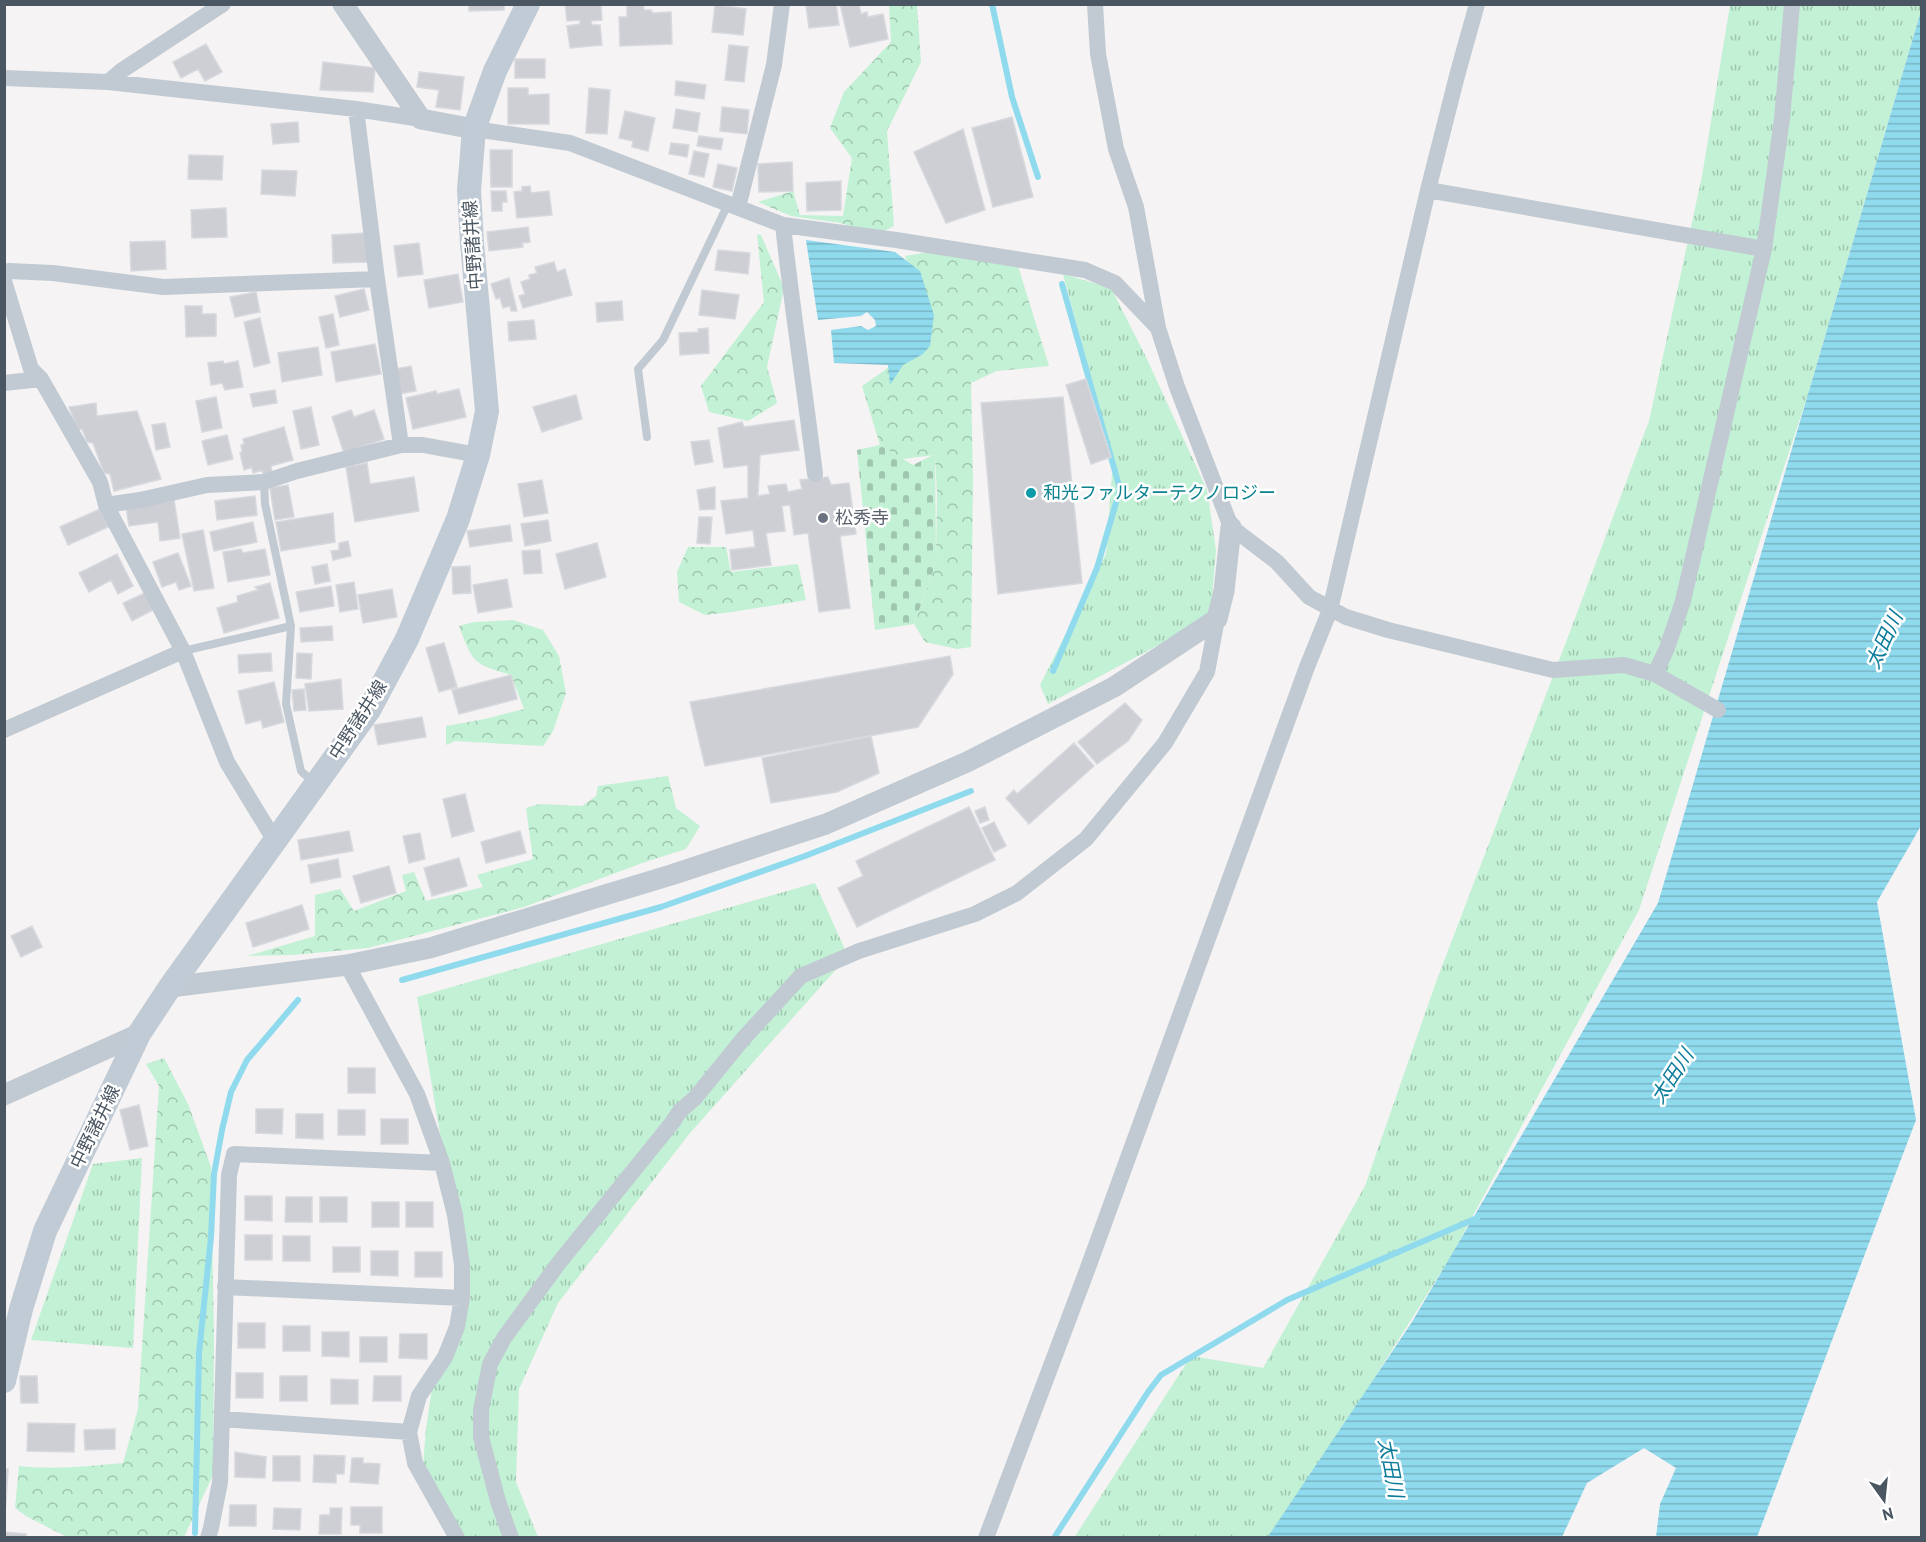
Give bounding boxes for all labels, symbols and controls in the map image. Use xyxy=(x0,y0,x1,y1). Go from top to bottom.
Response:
street label: 中野諸井線 xyxy=(458,199,487,291)
place label: 和光ファルターテクノロジー xyxy=(1043,481,1276,504)
marker: 和光ファルターテクノロジー xyxy=(1024,486,1038,500)
place label: 松秀寺 xyxy=(835,506,889,529)
marker: 松秀寺 xyxy=(816,511,830,525)
water label: 太田川 xyxy=(1860,606,1909,673)
street label: 中野諸井線 xyxy=(323,676,392,764)
water label: 太田川 xyxy=(1645,1042,1700,1108)
street label: 中野諸井線 xyxy=(64,1081,125,1172)
water label: 太田川 xyxy=(1373,1436,1410,1502)
north arrow xyxy=(1854,1470,1914,1530)
text: N xyxy=(1880,1503,1896,1526)

